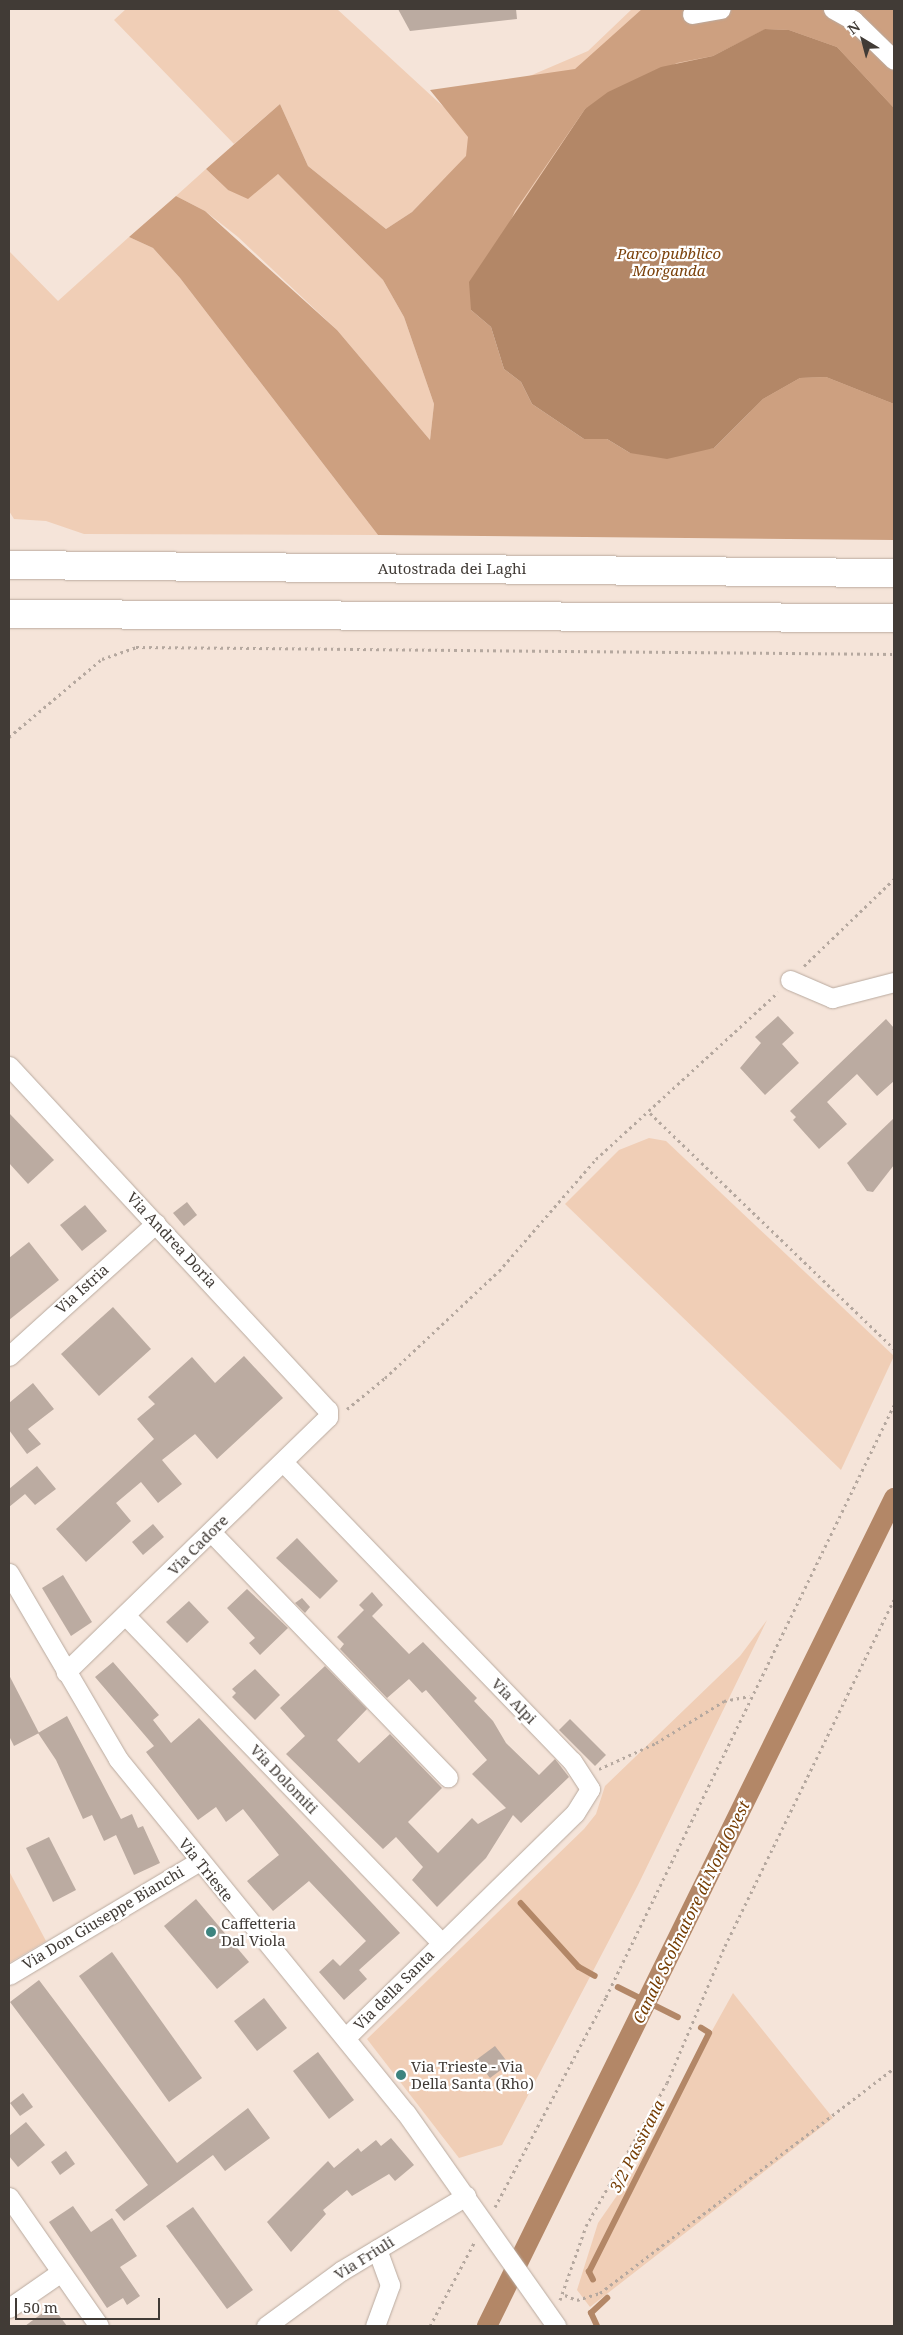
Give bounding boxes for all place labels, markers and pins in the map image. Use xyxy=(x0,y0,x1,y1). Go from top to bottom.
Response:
place label: Caffetteria Dal Viola xyxy=(221,1914,296,1949)
marker: Caffetteria Dal Viola xyxy=(205,1926,217,1938)
place label: Via Trieste - Via Della Santa (Rho) xyxy=(411,2057,534,2092)
marker: Via Trieste - Via Della Santa (Rho) xyxy=(395,2069,407,2081)

